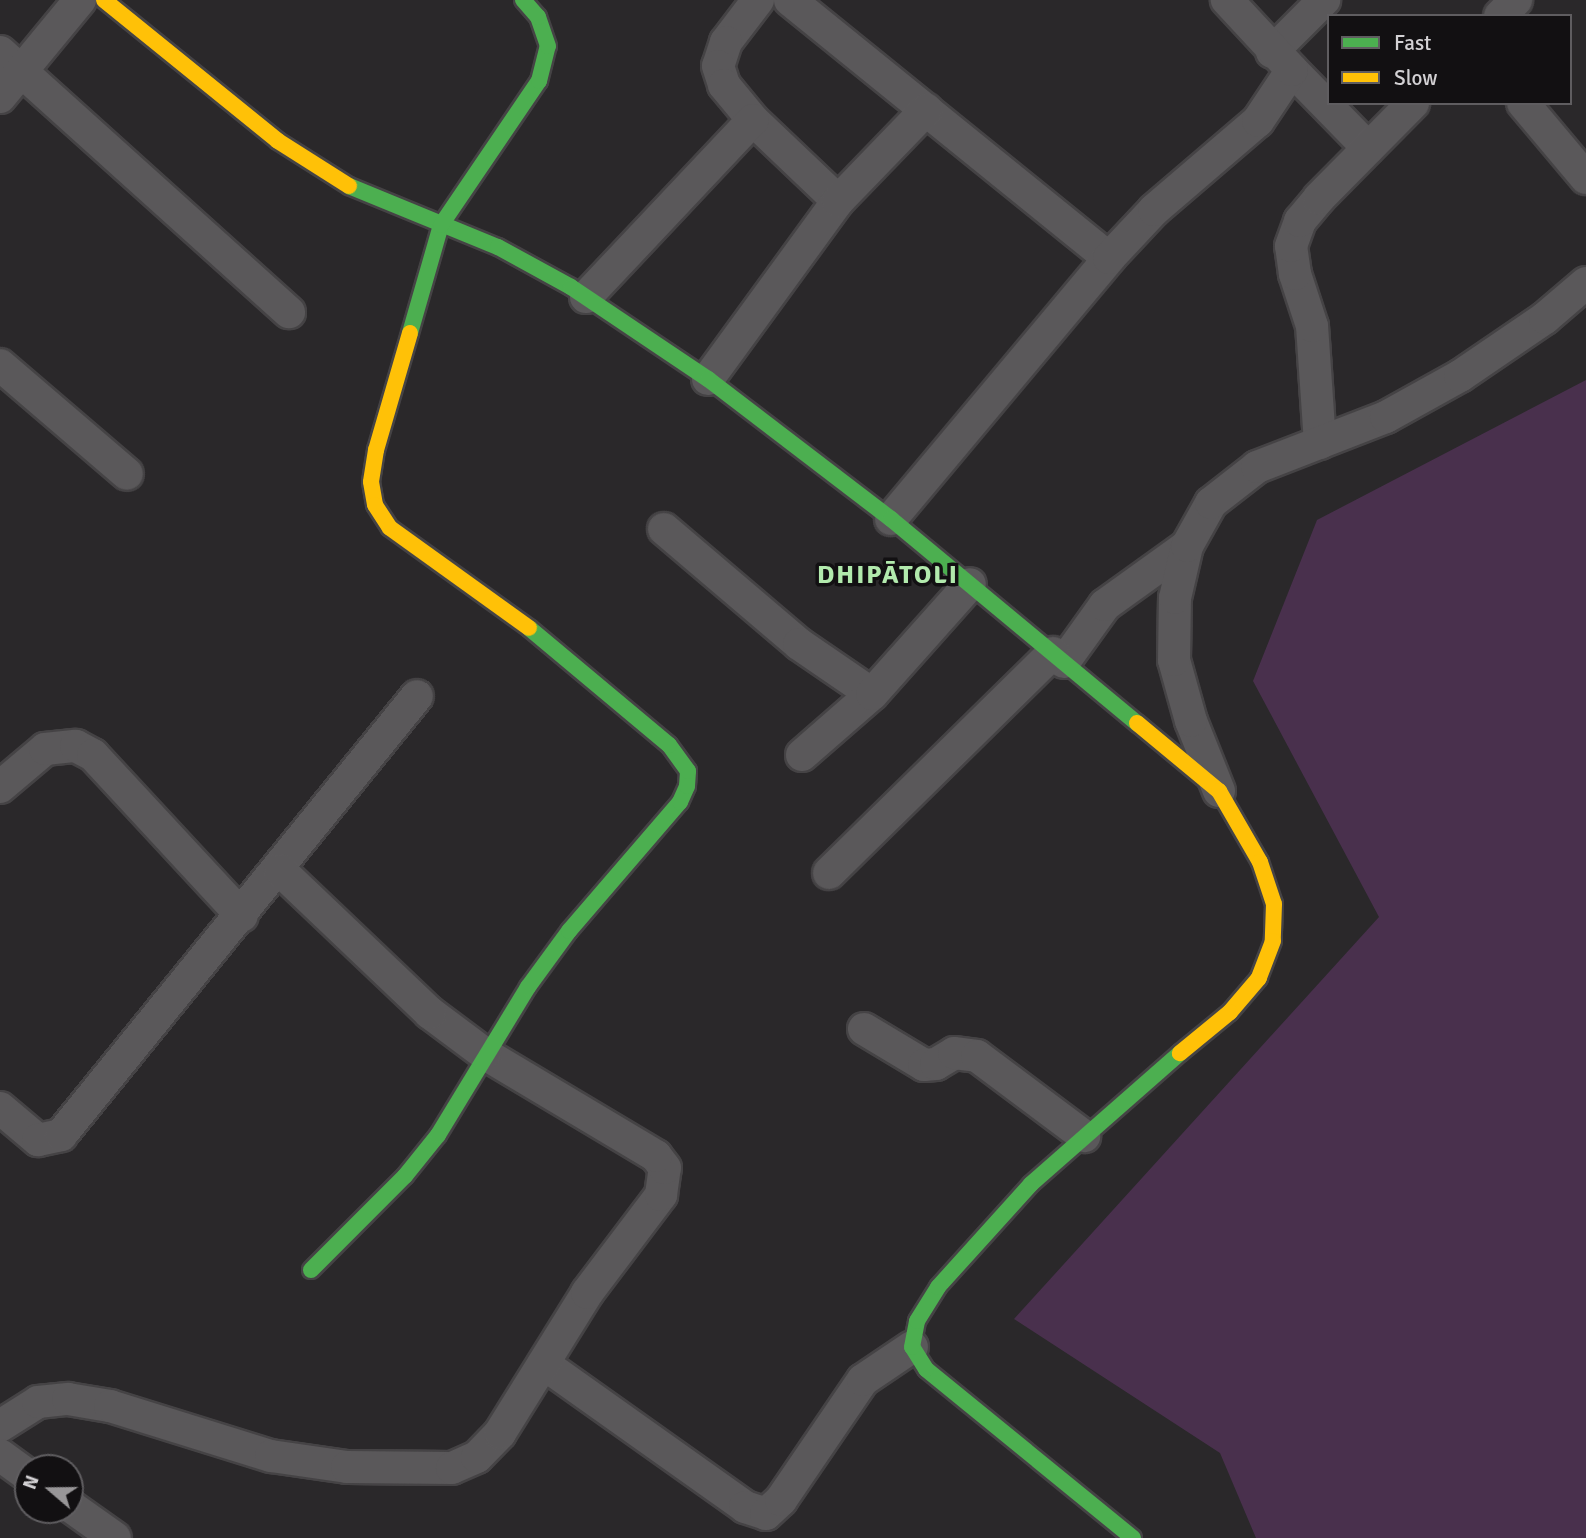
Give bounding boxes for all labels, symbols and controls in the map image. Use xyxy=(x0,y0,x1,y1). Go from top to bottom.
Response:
legend xyxy=(1327,14,1572,105)
text: Fast xyxy=(1394,30,1431,56)
text: Slow xyxy=(1394,65,1438,91)
district label: DHIPĀTOLI xyxy=(818,560,958,592)
north arrow xyxy=(14,1454,84,1524)
text: N xyxy=(18,1472,45,1493)

